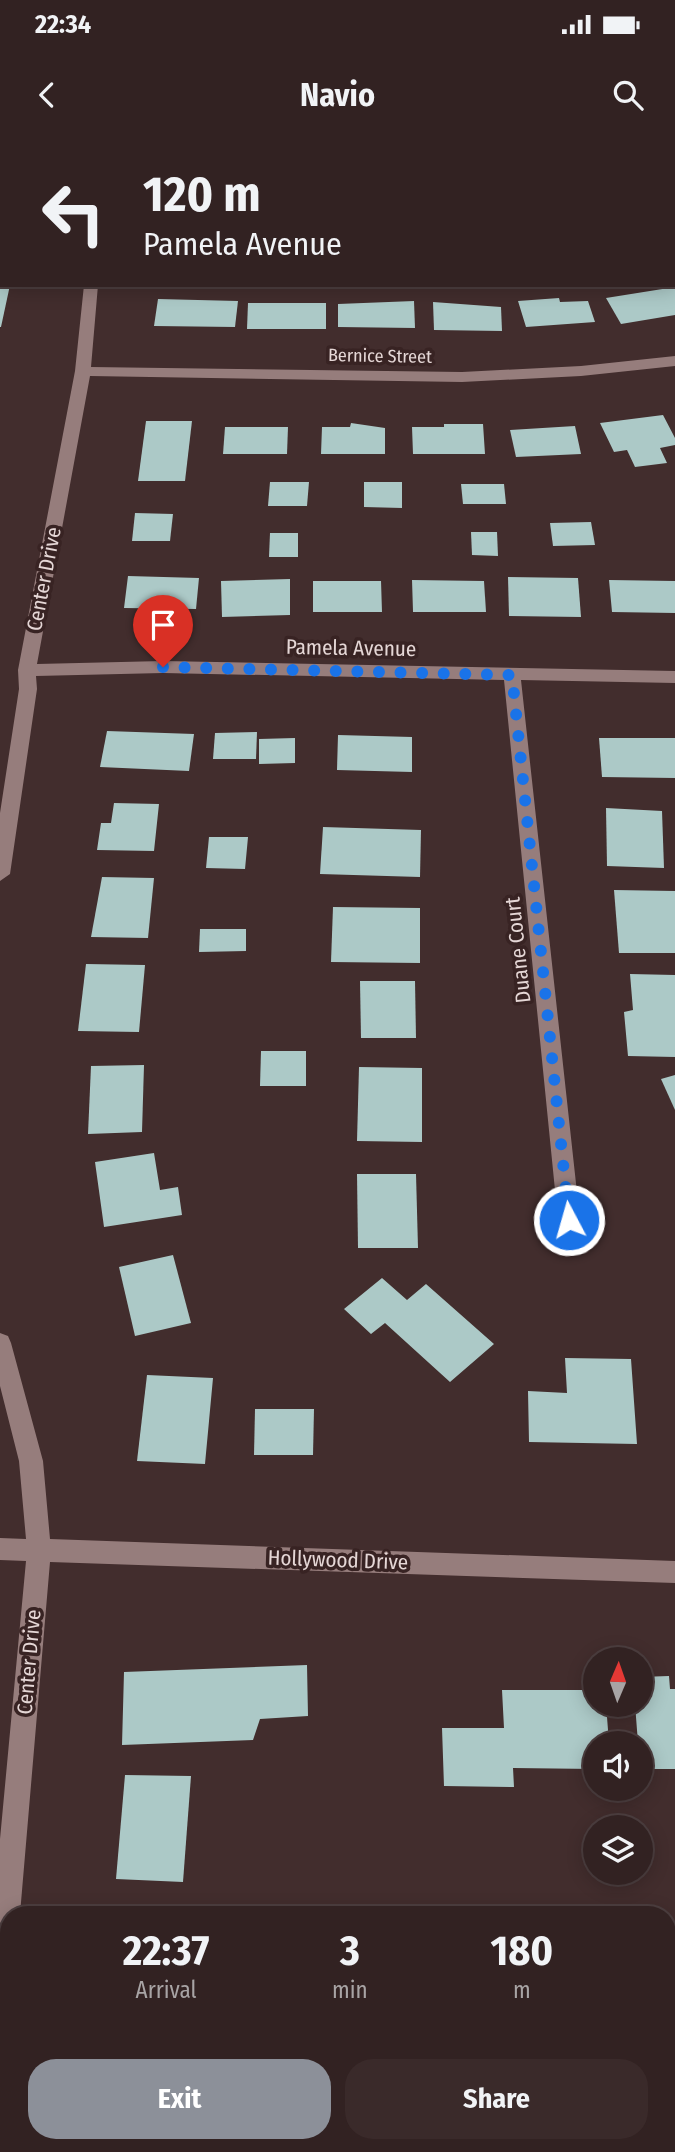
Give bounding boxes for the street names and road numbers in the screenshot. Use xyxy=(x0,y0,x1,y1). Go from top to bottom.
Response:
street label: Bernice Street xyxy=(328,344,432,368)
street label: Center Drive xyxy=(21,525,67,633)
street label: Pamela Avenue xyxy=(286,634,416,662)
street label: Duane Court xyxy=(500,896,536,1004)
street label: Hollywood Drive xyxy=(267,1545,409,1575)
street label: Center Drive xyxy=(11,1608,47,1716)

